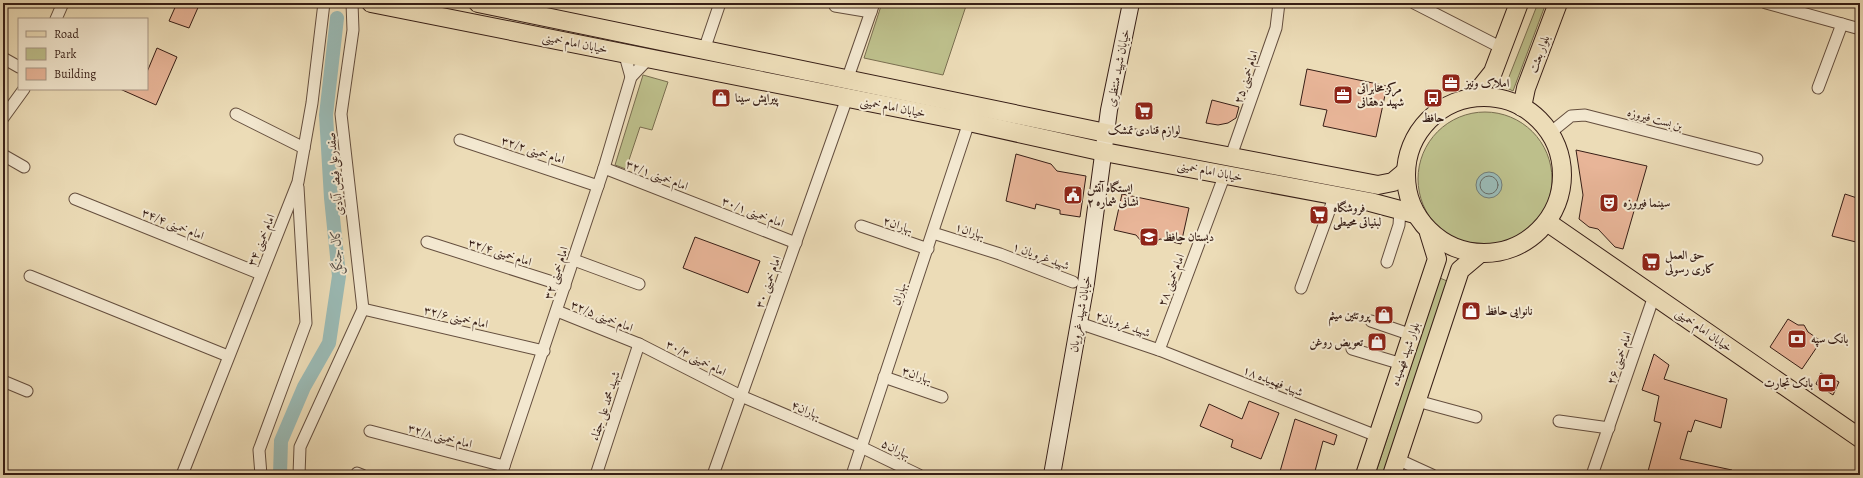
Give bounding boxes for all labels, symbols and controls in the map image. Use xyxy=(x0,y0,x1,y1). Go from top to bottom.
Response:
legend xyxy=(18,18,148,90)
text: Road xyxy=(54,26,80,42)
street label: خیابان شهید منتظری xyxy=(1103,28,1133,108)
street label: خیابان امام خمینی xyxy=(540,29,609,60)
street label: بلوار بعثت xyxy=(1525,33,1553,75)
text: Park xyxy=(54,46,77,62)
street label: امام خمینی ۲۵ xyxy=(1230,48,1265,106)
text: Building xyxy=(54,66,96,82)
office icon: املاک ونیز xyxy=(1440,72,1462,94)
place label: املاک ونیز xyxy=(1463,75,1510,91)
place label: مرکز مخابراتی شهید دهقانی xyxy=(1356,80,1404,110)
office icon: مرکز مخابراتی شهید دهقانی xyxy=(1332,84,1354,106)
shop icon: پیرایش سینا xyxy=(710,87,732,109)
bus stop icon: حافظ xyxy=(1422,87,1444,109)
place label: پیرایش سینا xyxy=(735,90,779,107)
street label: خیابان امام خمینی xyxy=(858,93,927,124)
supermarket icon: لوازم قنادی تمشک xyxy=(1133,100,1155,122)
street label: بن بست فیروزه xyxy=(1625,104,1685,134)
place label: حافظ xyxy=(1422,110,1444,126)
place label: لوازم قنادی تمشک xyxy=(1108,122,1180,141)
street label: صفدرعلی فیض آبادی xyxy=(323,131,348,216)
street label: امام خمینی ۳۲/۲ xyxy=(498,132,567,171)
street label: امام خمینی ۳۲/۱ xyxy=(622,156,691,197)
street label: خیابان امام خمینی xyxy=(1175,157,1244,188)
place label: ایستگاه آتش نشانی شماره ۲ xyxy=(1087,180,1139,210)
public building icon: ایستگاه آتش نشانی شماره ۲ xyxy=(1062,184,1084,206)
theatre icon: سینما فیروزه xyxy=(1598,192,1620,214)
street label: امام خمینی ۳۰/۱ xyxy=(718,193,787,234)
place label: سینما فیروزه xyxy=(1623,195,1670,211)
place label: فروشگاه لبنیاتی محیطی xyxy=(1333,200,1381,230)
street label: امام خمینی ۳۴/۴ xyxy=(138,204,207,247)
supermarket icon: فروشگاه لبنیاتی محیطی xyxy=(1308,204,1330,226)
street label: امام خمینی ۳۴ xyxy=(243,211,282,269)
street label: بهاران۲ xyxy=(881,212,915,238)
street label: بهاران۱ xyxy=(953,219,987,243)
school or university icon: دبستان حافظ xyxy=(1138,226,1160,248)
water label: کال جنگل xyxy=(326,228,348,276)
place label: دبستان حافظ xyxy=(1163,229,1214,245)
street label: امام خمینی ۳۲/۴ xyxy=(465,234,534,273)
street label: شهید غرویان ۱ xyxy=(1010,238,1072,275)
street label: امام خمینی ۳۲ xyxy=(540,244,575,302)
place label: حق العمل کاری رسولی xyxy=(1664,247,1715,277)
street label: امام خمینی ۲۸ xyxy=(1154,251,1191,309)
supermarket icon: حق العمل کاری رسولی xyxy=(1640,251,1662,273)
street label: امام خمینی ۳۰ xyxy=(751,253,788,311)
street label: خیابان شهید غرویان xyxy=(1065,274,1096,354)
street label: بهاران xyxy=(888,280,910,308)
street label: امام خمینی ۳۲/۵ xyxy=(567,296,636,339)
shop icon: نانوایی حافظ xyxy=(1460,300,1482,322)
street label: امام خمینی ۳۲/۶ xyxy=(422,302,490,335)
place label: نانوایی حافظ xyxy=(1485,303,1533,319)
shop icon: پروتئین میثم xyxy=(1373,304,1395,326)
street label: خیابان امام خمینی xyxy=(1671,305,1736,358)
street label: شهید غرویان۲ xyxy=(1093,307,1153,342)
place label: پروتئین میثم xyxy=(1328,307,1372,327)
street label: بلوار شهید فهمیده xyxy=(1387,320,1423,388)
bank icon: بانک سپه xyxy=(1786,328,1808,350)
street label: امام خمینی ۲۶ xyxy=(1603,329,1638,387)
shop icon: تعویض روغن xyxy=(1366,331,1388,353)
place label: بانک سپه xyxy=(1811,331,1848,347)
place label: تعویض روغن xyxy=(1309,334,1364,350)
street label: امام خمینی ۳۰/۳ xyxy=(662,336,729,383)
street label: بهاران۳ xyxy=(900,362,934,388)
street label: شهید فهمیده ۱۸ xyxy=(1240,362,1306,400)
street label: شهید محمد علی جفاء xyxy=(586,369,625,443)
bank icon: بانک تجارت xyxy=(1816,372,1838,394)
place label: بانک تجارت xyxy=(1764,375,1813,391)
street label: بهاران۴ xyxy=(789,397,823,423)
street label: امام خمینی ۳۲/۸ xyxy=(405,420,474,455)
street label: بهاران۵ xyxy=(879,435,913,463)

